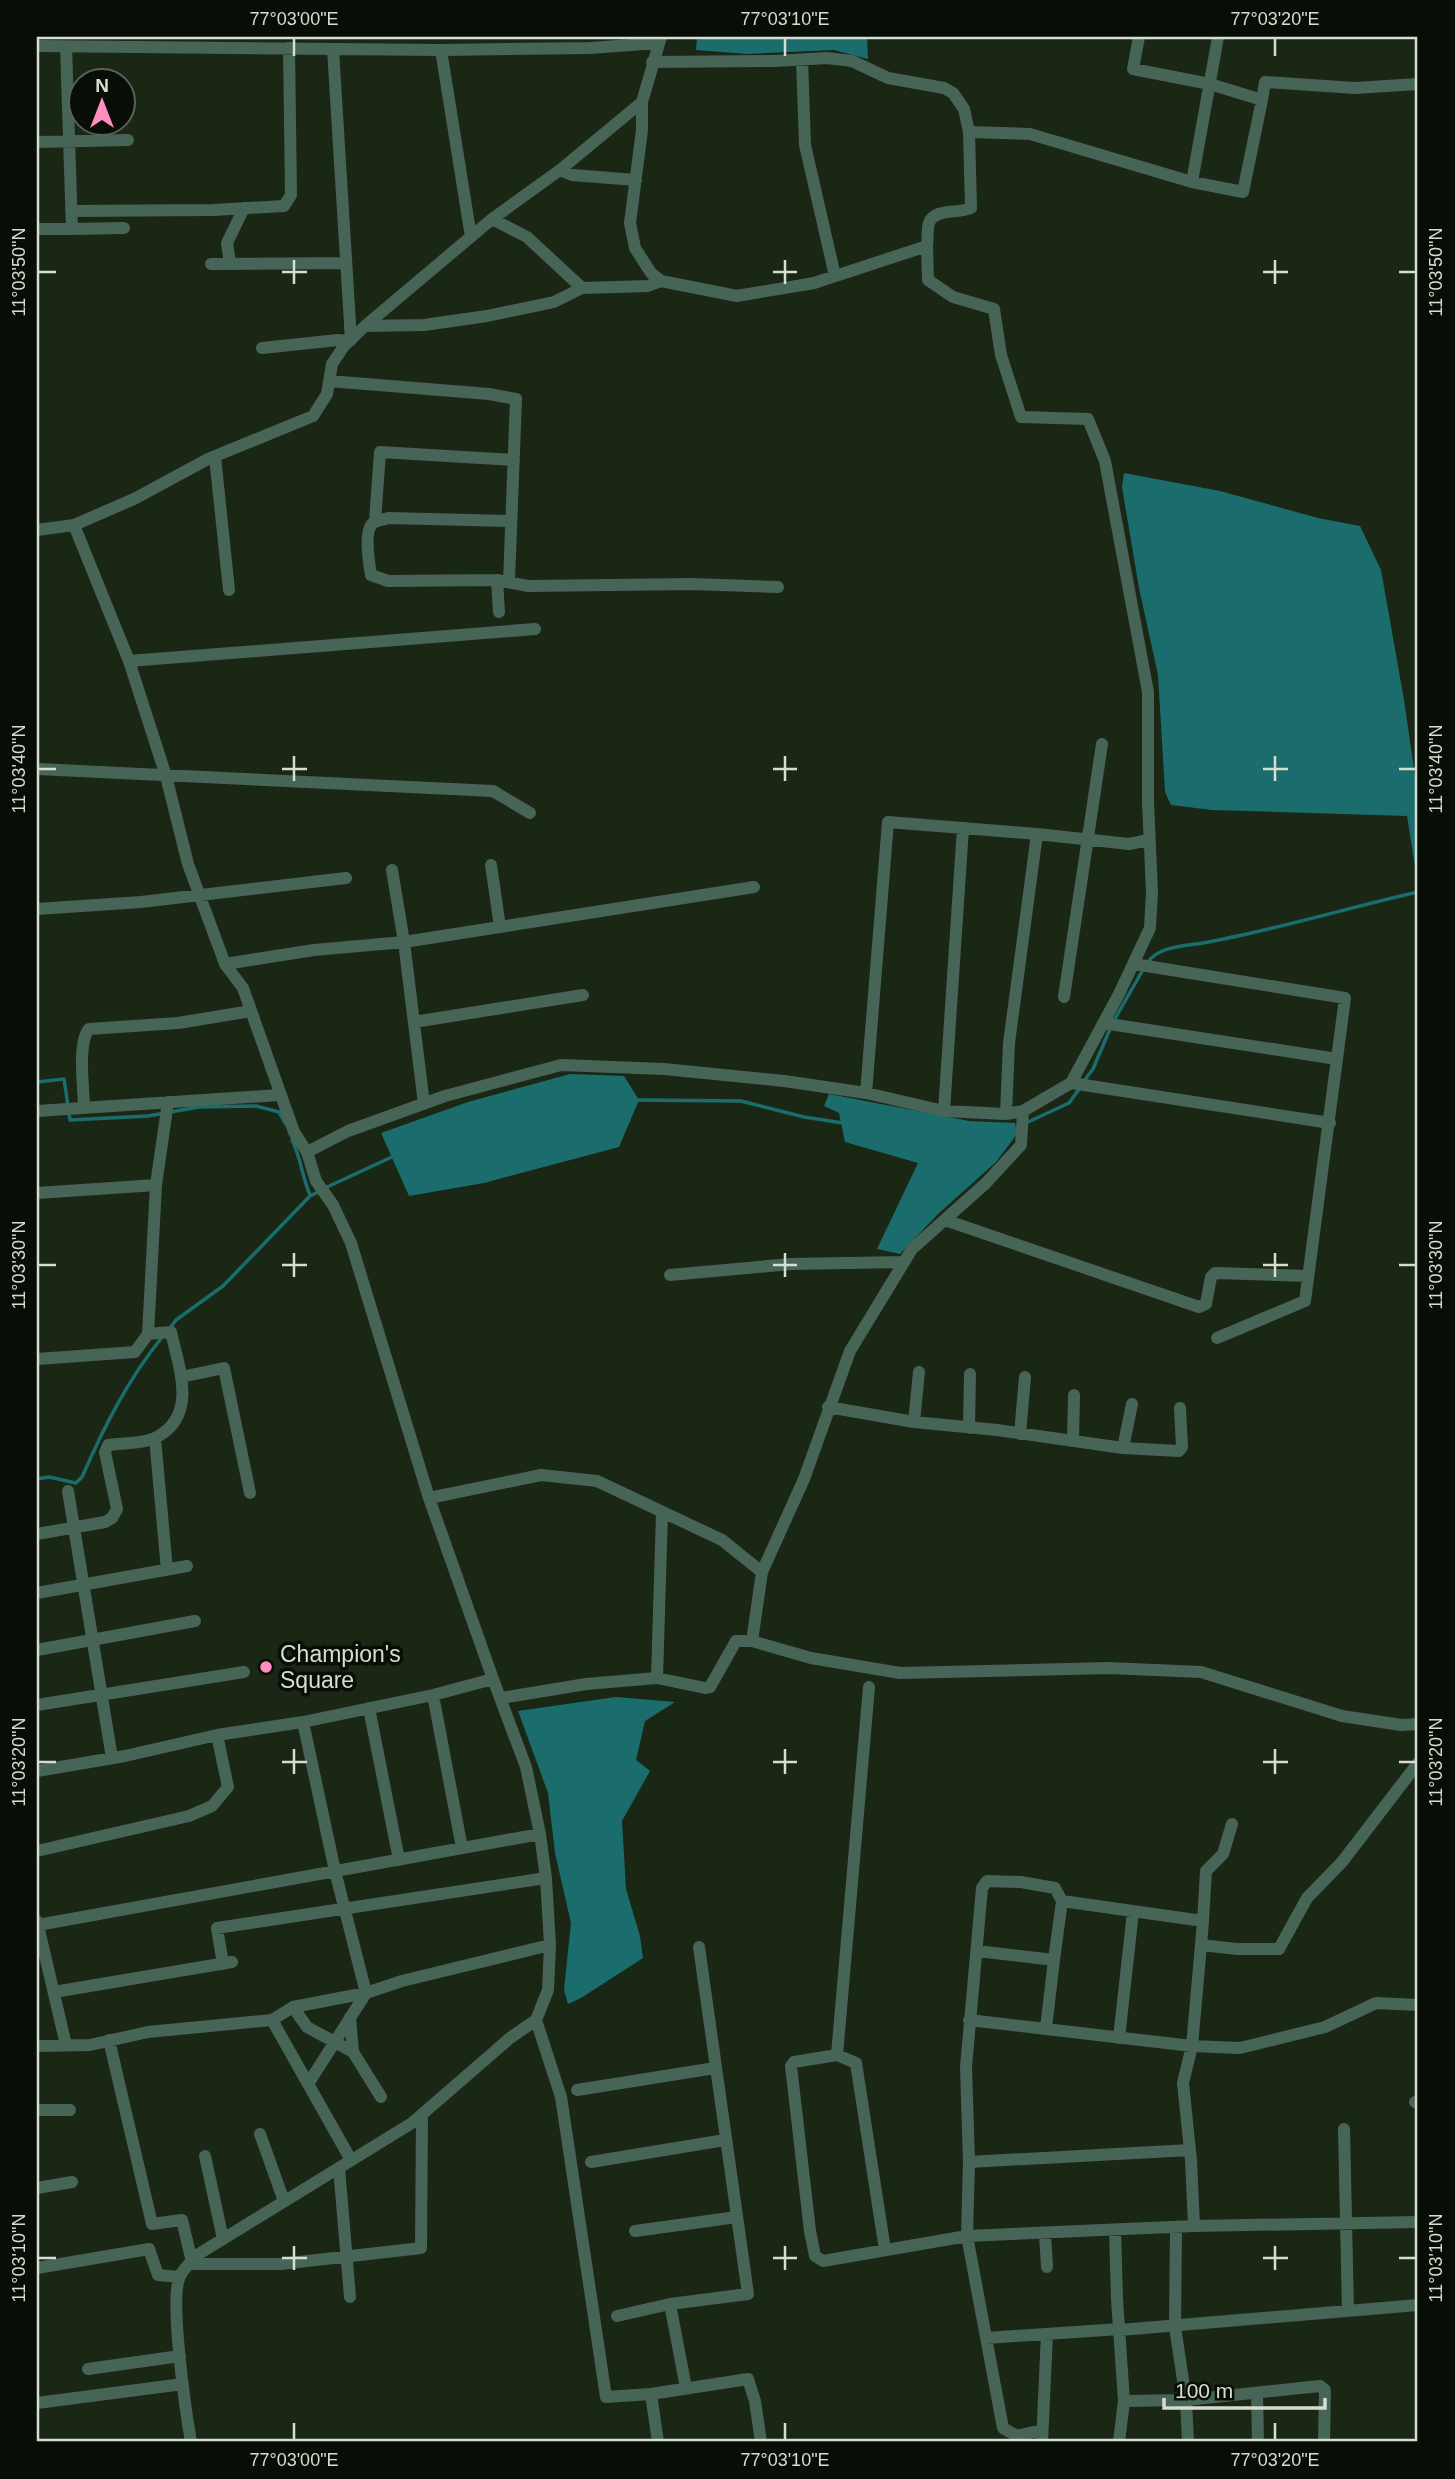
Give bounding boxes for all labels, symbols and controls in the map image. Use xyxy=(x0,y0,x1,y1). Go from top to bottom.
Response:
text: 77°03'00"E xyxy=(249,9,339,29)
text: 77°03'10"E xyxy=(740,9,830,29)
text: 77°03'20"E xyxy=(1230,9,1320,29)
north arrow xyxy=(66,66,136,136)
text: N xyxy=(95,75,109,96)
text: 11°03'50"N xyxy=(9,228,29,316)
text: 11°03'50"N xyxy=(1426,228,1446,316)
text: 11°03'40"N xyxy=(9,725,29,813)
text: 11°03'40"N xyxy=(1426,725,1446,813)
text: 11°03'30"N xyxy=(9,1221,29,1309)
text: 11°03'30"N xyxy=(1426,1221,1446,1309)
place label: Champion's Square xyxy=(280,1641,401,1693)
marker: Champion's Square xyxy=(258,1659,274,1675)
text: 11°03'20"N xyxy=(9,1718,29,1806)
text: 11°03'20"N xyxy=(1426,1718,1446,1806)
text: 11°03'10"N xyxy=(9,2214,29,2302)
text: 11°03'10"N xyxy=(1426,2214,1446,2302)
scale bar xyxy=(1164,2367,1326,2411)
text: 100 m xyxy=(1175,2379,1233,2402)
text: 77°03'00"E xyxy=(249,2450,339,2470)
text: 77°03'10"E xyxy=(740,2450,830,2470)
text: 77°03'20"E xyxy=(1230,2450,1320,2470)

